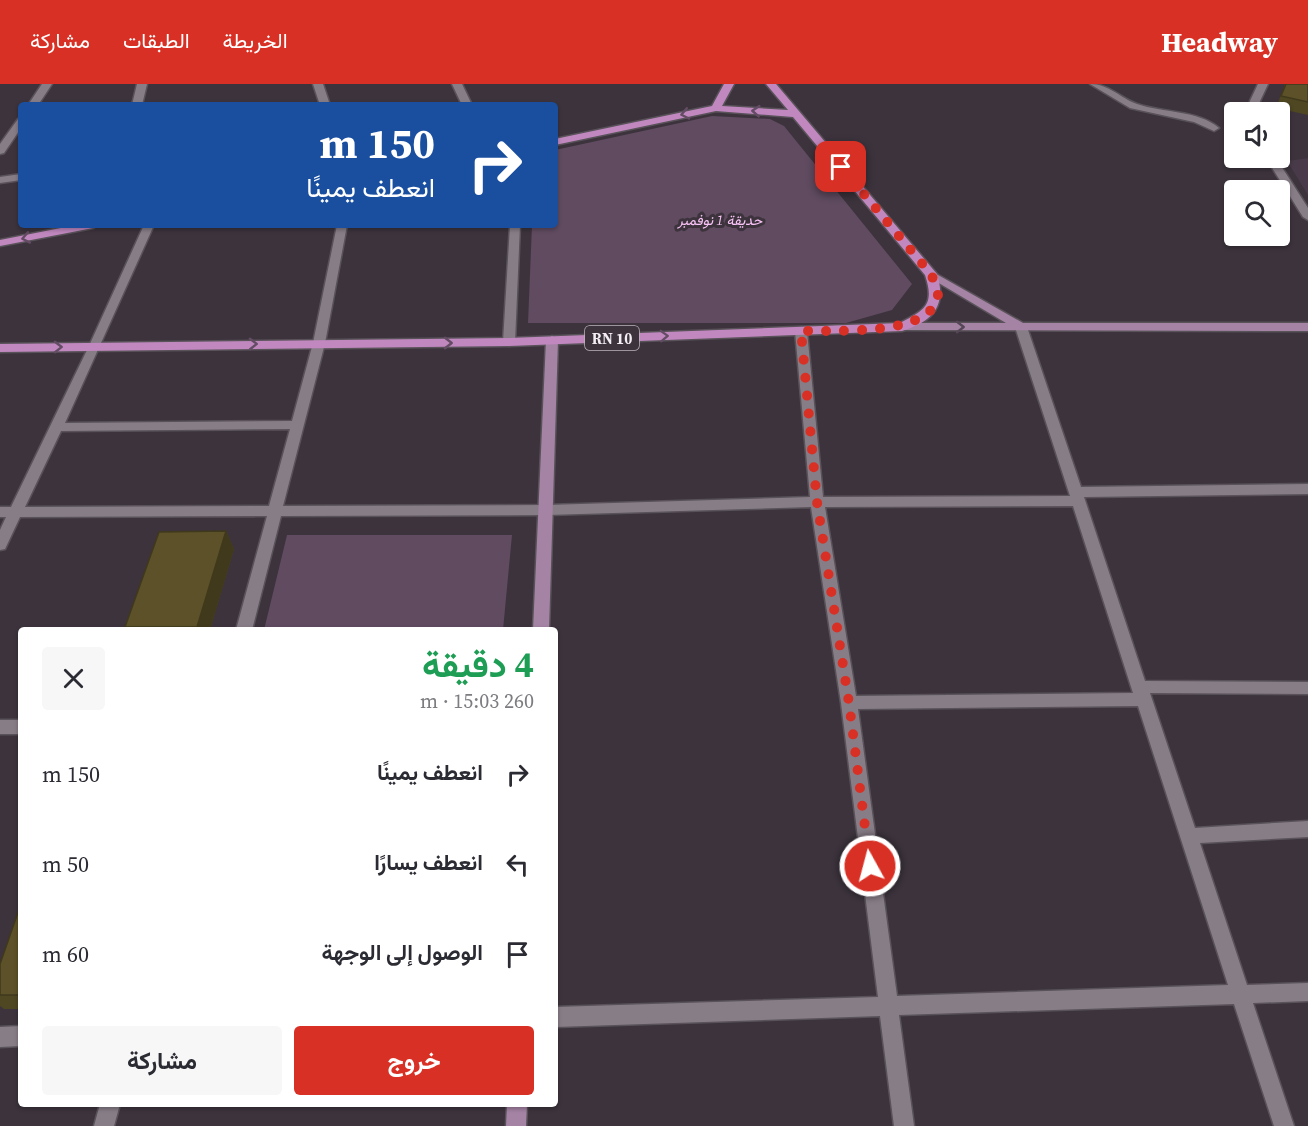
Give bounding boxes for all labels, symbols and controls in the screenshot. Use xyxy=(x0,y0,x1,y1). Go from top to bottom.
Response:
text: Headway xyxy=(1161,23,1278,61)
text: مشاركة xyxy=(30,26,90,55)
text: الطبقات xyxy=(123,26,190,55)
text: الخريطة xyxy=(223,26,288,55)
map controls xyxy=(1224,102,1290,246)
button: sound xyxy=(1224,102,1290,168)
one-way arrow xyxy=(751,105,760,118)
one-way arrow xyxy=(681,107,691,120)
text: 150 m xyxy=(320,114,435,172)
icon: right xyxy=(456,126,534,204)
pin xyxy=(815,141,866,192)
icon: arrive xyxy=(824,150,857,183)
text: انعطف يمينًا xyxy=(306,169,435,206)
button: search xyxy=(1224,180,1290,246)
park label: حديقة 1 نوفمبر xyxy=(677,210,763,230)
one-way arrow xyxy=(21,231,31,244)
one-way arrow xyxy=(956,321,965,333)
road number: RN 10 xyxy=(585,326,639,350)
one-way arrow xyxy=(660,330,669,342)
one-way arrow xyxy=(444,337,453,349)
one-way arrow xyxy=(249,338,258,350)
one-way arrow xyxy=(54,341,63,353)
text: 4 دقيقة xyxy=(422,640,534,689)
button: close xyxy=(42,647,105,710)
text: 260 m · 15:03 xyxy=(420,687,534,715)
text: انعطف يمينًا xyxy=(377,757,483,787)
icon: right xyxy=(501,758,534,791)
text: 150 m xyxy=(42,759,100,789)
position arrow xyxy=(838,834,902,898)
text: انعطف يسارًا xyxy=(374,847,483,877)
icon: left xyxy=(501,848,534,881)
text: 50 m xyxy=(42,849,89,879)
text: الوصول إلى الوجهة xyxy=(321,937,483,967)
icon: arrive xyxy=(501,938,534,971)
text: 60 m xyxy=(42,939,89,969)
button: مشاركة xyxy=(42,1026,282,1095)
button: خروج xyxy=(294,1026,534,1095)

